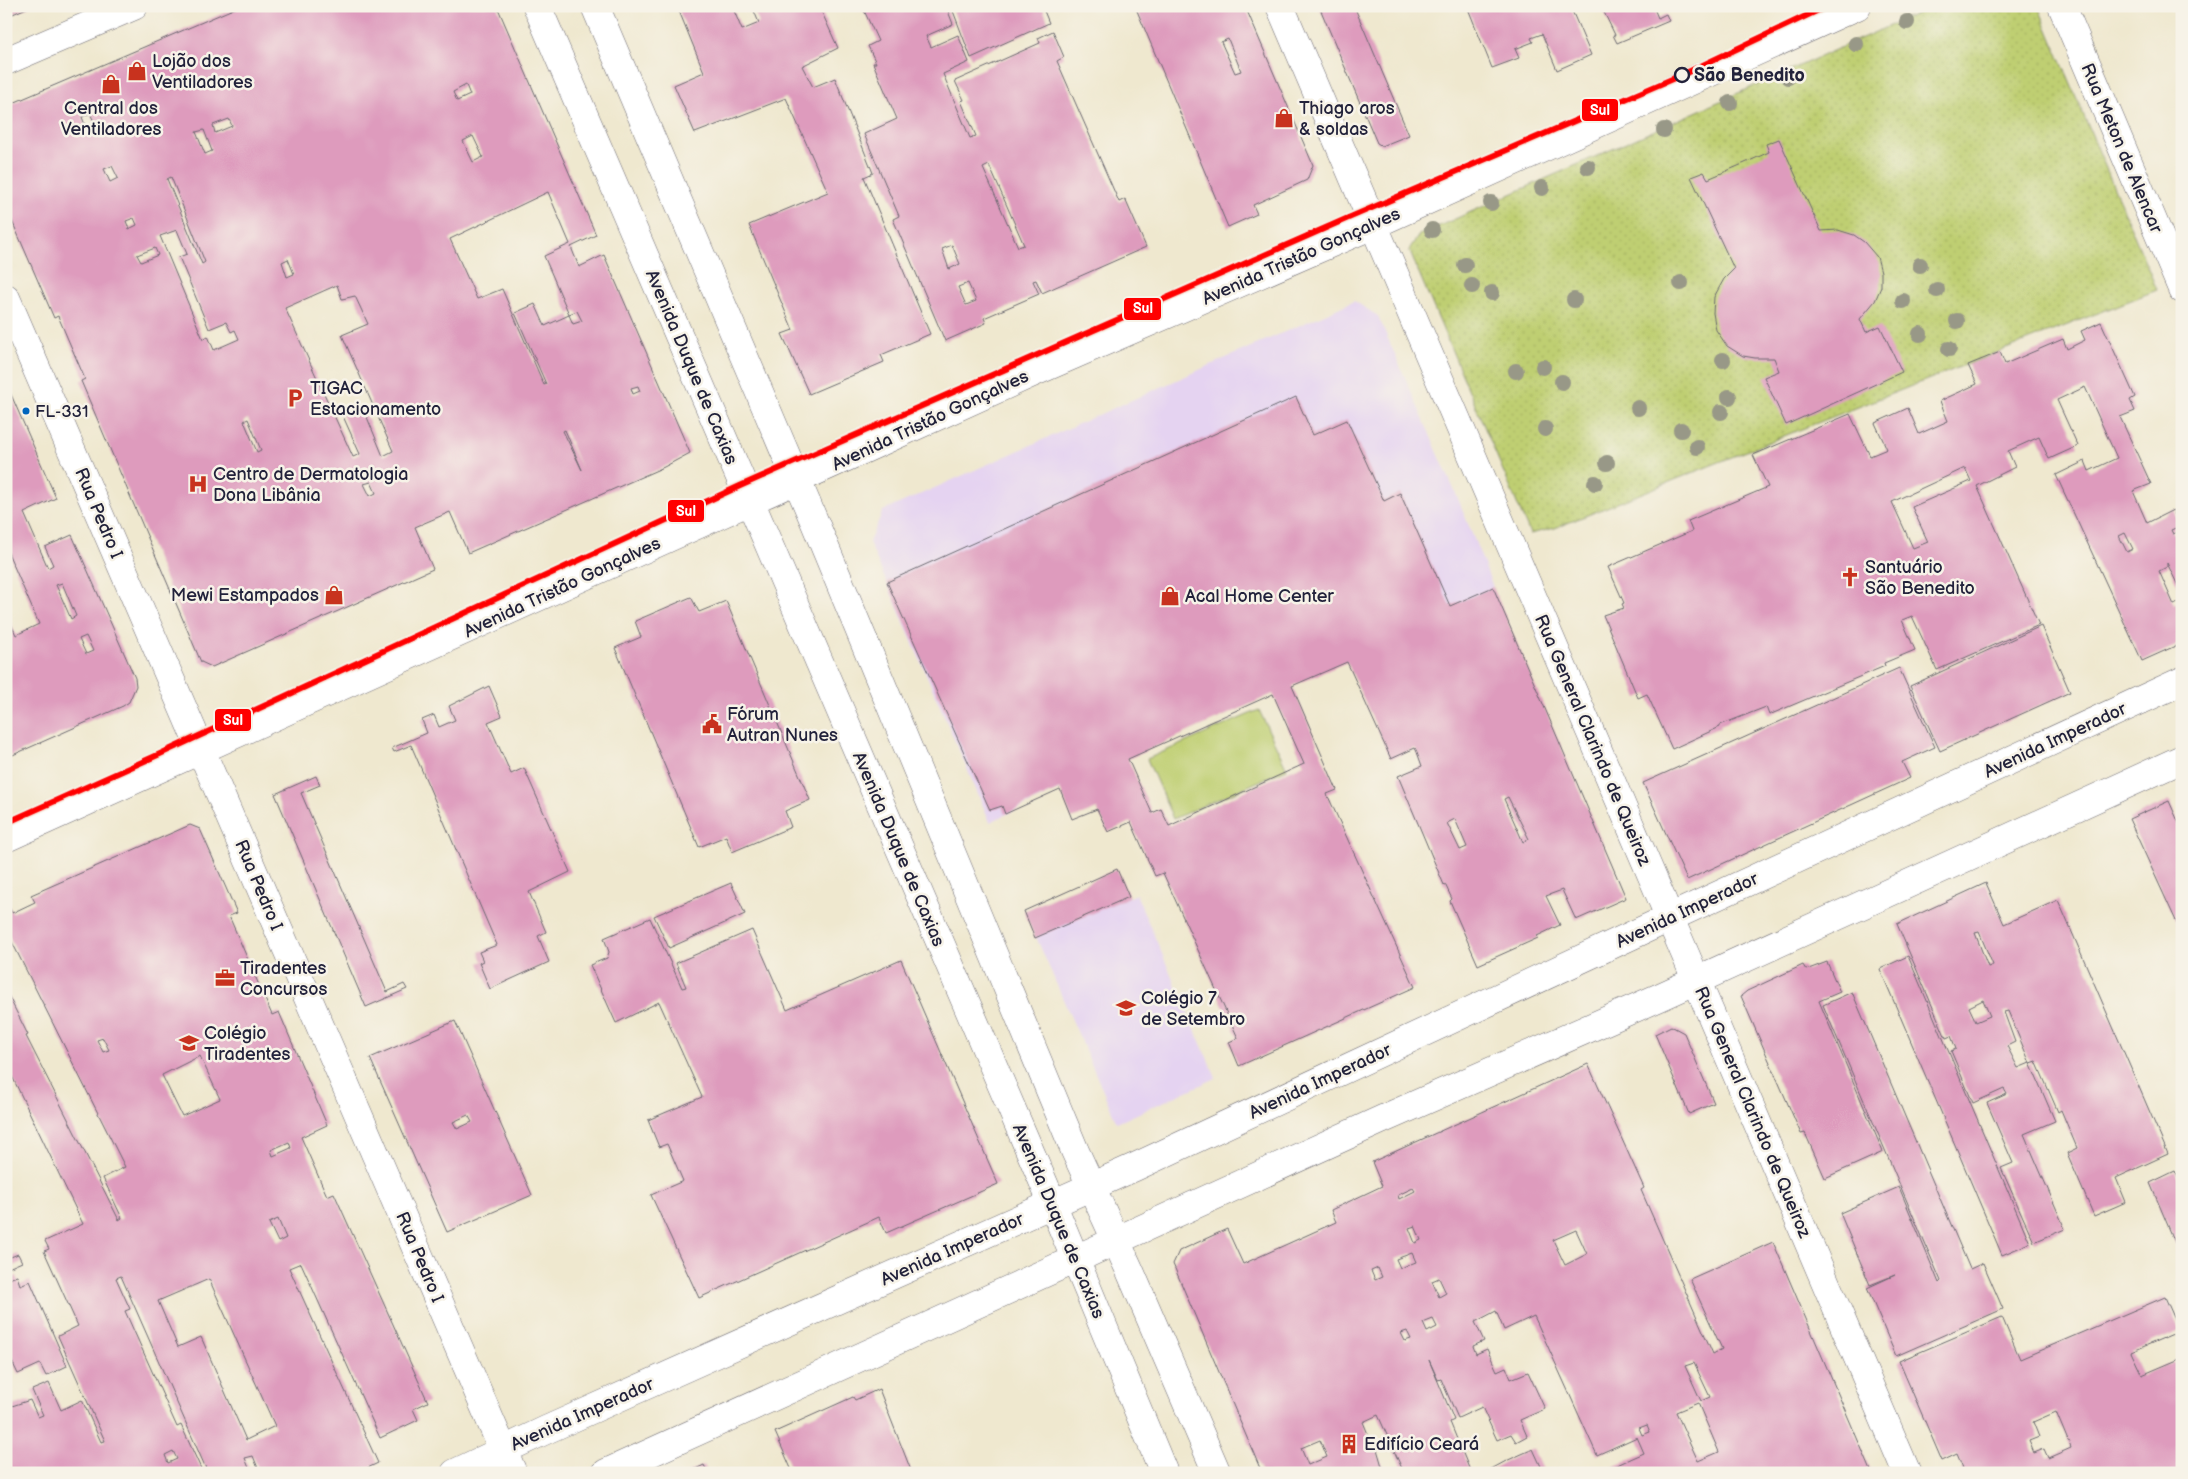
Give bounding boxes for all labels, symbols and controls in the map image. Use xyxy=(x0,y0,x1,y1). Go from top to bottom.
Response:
place label: Lojão dos Ventiladores xyxy=(152,51,253,93)
shop icon: Lojão dos Ventiladores xyxy=(126,60,148,82)
street label: Rua Meton de Alencar xyxy=(2076,60,2167,237)
place label: São Benedito xyxy=(1694,65,1805,86)
marker: São Benedito xyxy=(1674,67,1690,83)
shop icon: Central dos Ventiladores xyxy=(100,73,122,95)
place label: Central dos Ventiladores xyxy=(61,98,161,140)
place label: Thiago aros & soldas xyxy=(1299,98,1395,140)
line badge: Sul xyxy=(1581,98,1619,122)
text: Sul xyxy=(1590,102,1610,119)
shop icon: Thiago aros & soldas xyxy=(1273,107,1295,129)
street label: Avenida Tristão Gonçalves xyxy=(1199,203,1403,310)
street label: Avenida Duque de Caxias xyxy=(641,267,742,468)
line badge: Sul xyxy=(1123,297,1162,321)
text: Sul xyxy=(1133,300,1153,317)
street label: Avenida Tristão Gonçalves xyxy=(829,366,1032,475)
place label: TIGAC Estacionamento xyxy=(310,378,441,420)
parking icon: TIGAC Estacionamento xyxy=(284,387,306,409)
place label: FL-331 xyxy=(35,402,89,422)
marker: FL-331 xyxy=(21,406,31,416)
place label: Centro de Dermatologia Dona Libânia xyxy=(213,464,408,506)
street label: Rua Pedro I xyxy=(70,465,127,562)
hospital icon: Centro de Dermatologia Dona Libânia xyxy=(187,473,209,495)
line badge: Sul xyxy=(667,499,705,523)
text: Sul xyxy=(676,503,696,520)
street label: Avenida Tristão Gonçalves xyxy=(461,533,664,642)
place label: Santuário São Benedito xyxy=(1865,557,1975,599)
church icon: Santuário São Benedito xyxy=(1839,566,1861,588)
shop icon: Mewi Estampados xyxy=(323,584,345,606)
place label: Mewi Estampados xyxy=(171,585,319,606)
shop icon: Acal Home Center xyxy=(1159,585,1181,607)
place label: Acal Home Center xyxy=(1185,586,1334,607)
street label: Rua General Clarindo de Queiroz xyxy=(1530,611,1655,869)
street label: Avenida Imperador xyxy=(1981,698,2130,783)
place label: Fórum Autran Nunes xyxy=(727,704,838,746)
line badge: Sul xyxy=(214,708,252,732)
text: Sul xyxy=(223,712,243,729)
public building icon: Fórum Autran Nunes xyxy=(701,713,723,735)
street label: Avenida Duque de Caxias xyxy=(848,749,949,950)
street label: Rua Pedro I xyxy=(230,837,287,934)
street label: Avenida Imperador xyxy=(1613,868,1762,953)
place label: Tiradentes Concursos xyxy=(240,958,327,1000)
office icon: Tiradentes Concursos xyxy=(214,967,236,989)
street label: Rua General Clarindo de Queiroz xyxy=(1690,983,1815,1241)
place label: Colégio 7 de Setembro xyxy=(1141,988,1245,1030)
school or university icon: Colégio 7 de Setembro xyxy=(1115,997,1137,1019)
place label: Colégio Tiradentes xyxy=(204,1023,290,1065)
school or university icon: Colégio Tiradentes xyxy=(178,1032,200,1054)
street label: Avenida Imperador xyxy=(1246,1039,1395,1124)
street label: Avenida Duque de Caxias xyxy=(1008,1121,1109,1322)
street label: Avenida Imperador xyxy=(877,1208,1027,1290)
street label: Rua Pedro I xyxy=(391,1209,448,1306)
street label: Avenida Imperador xyxy=(507,1373,657,1455)
building icon: Edifício Ceará xyxy=(1338,1433,1360,1455)
place label: Edifício Ceará xyxy=(1364,1434,1479,1455)

